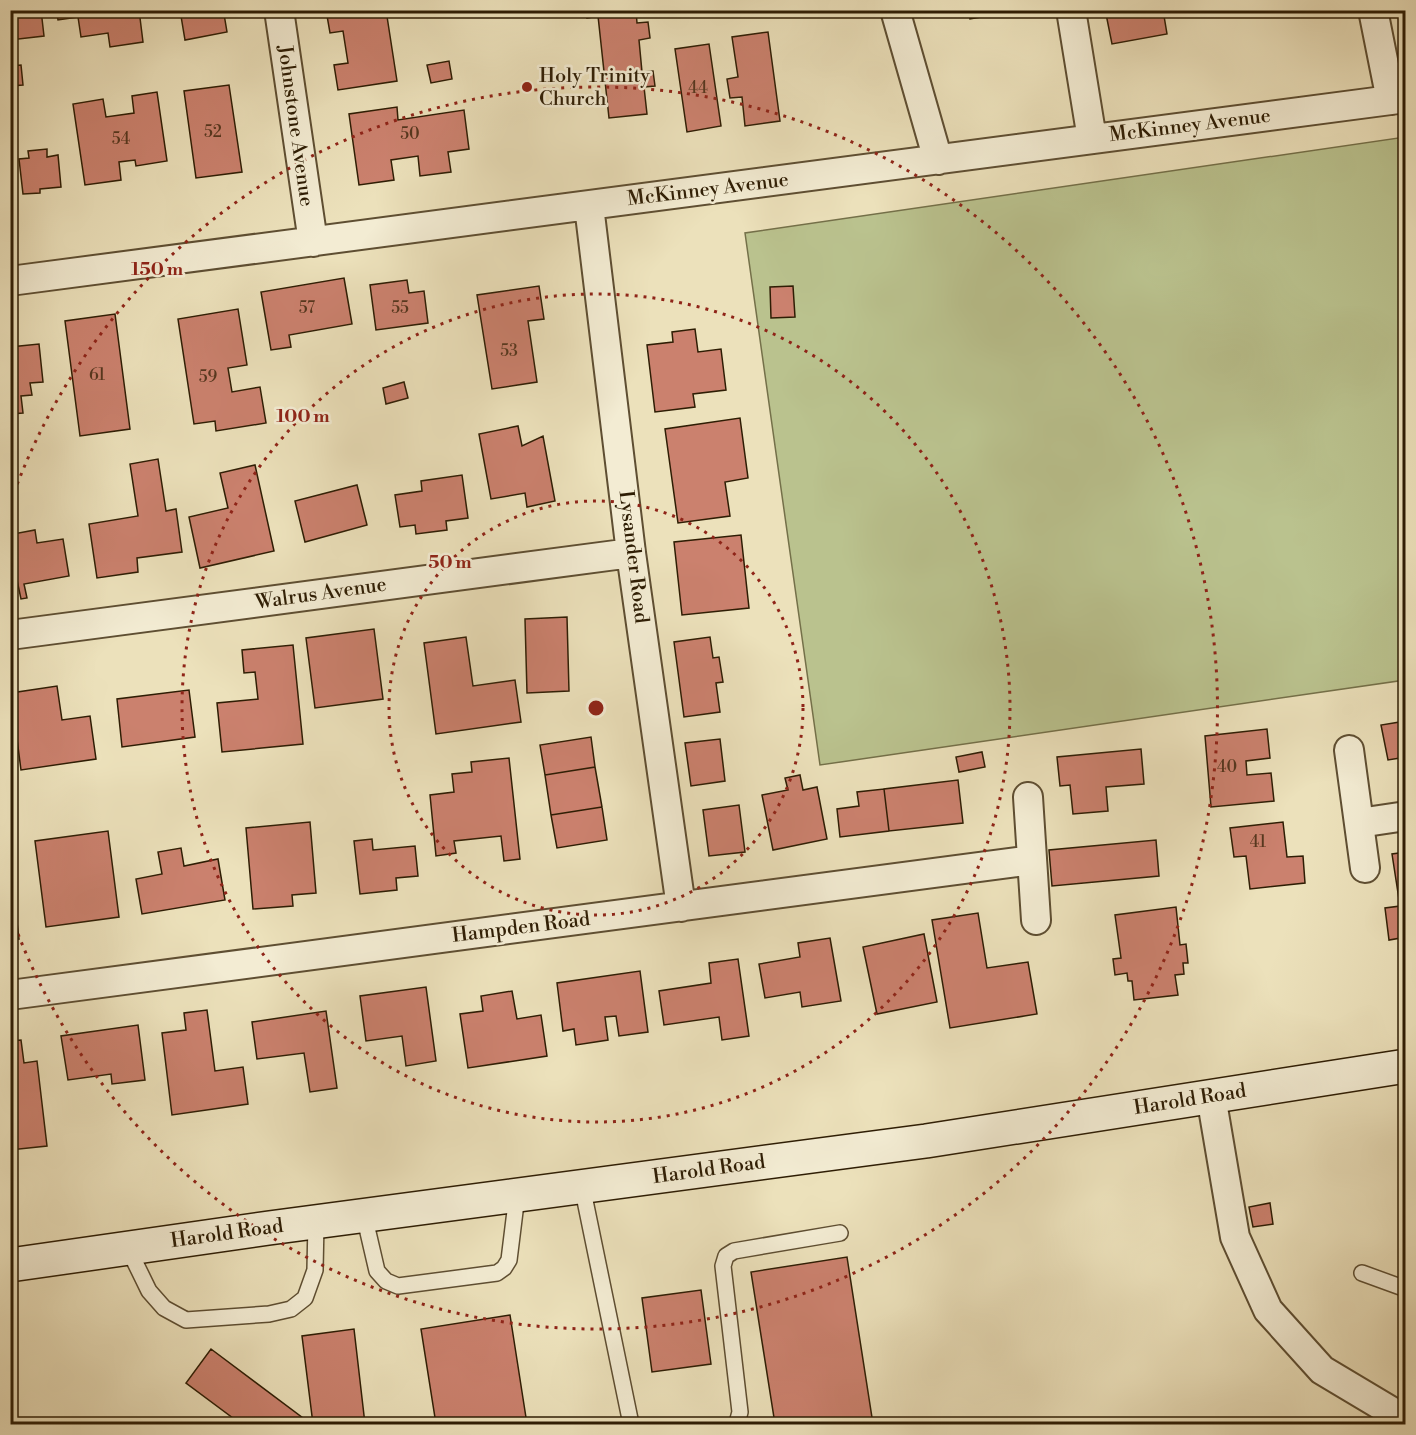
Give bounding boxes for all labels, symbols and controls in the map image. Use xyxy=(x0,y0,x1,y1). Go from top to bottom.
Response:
street label: Johnstone Avenue xyxy=(271,43,319,208)
place label: Holy Trinity Church xyxy=(539,64,650,112)
house number: 44 xyxy=(688,78,708,98)
marker: Holy Trinity Church xyxy=(520,80,534,94)
street label: McKinney Avenue xyxy=(1108,104,1272,148)
house number: 52 xyxy=(204,122,222,142)
house number: 50 xyxy=(400,124,420,144)
house number: 54 xyxy=(112,129,131,149)
street label: McKinney Avenue xyxy=(626,168,790,212)
text: 150 m xyxy=(131,258,184,281)
house number: 57 xyxy=(299,298,315,318)
house number: 55 xyxy=(391,298,409,318)
house number: 53 xyxy=(500,341,518,361)
house number: 61 xyxy=(89,365,105,385)
house number: 59 xyxy=(199,367,218,387)
text: 100 m xyxy=(276,405,330,428)
street label: Lysander Road xyxy=(612,489,654,626)
text: 50 m xyxy=(428,551,472,574)
street label: Walrus Avenue xyxy=(253,572,388,616)
centre of rings xyxy=(586,698,606,718)
house number: 40 xyxy=(1217,757,1237,777)
house number: 41 xyxy=(1250,832,1266,852)
street label: Hampden Road xyxy=(450,907,592,949)
street label: Harold Road xyxy=(1132,1079,1249,1121)
street label: Harold Road xyxy=(651,1150,768,1190)
street label: Harold Road xyxy=(169,1214,286,1254)

